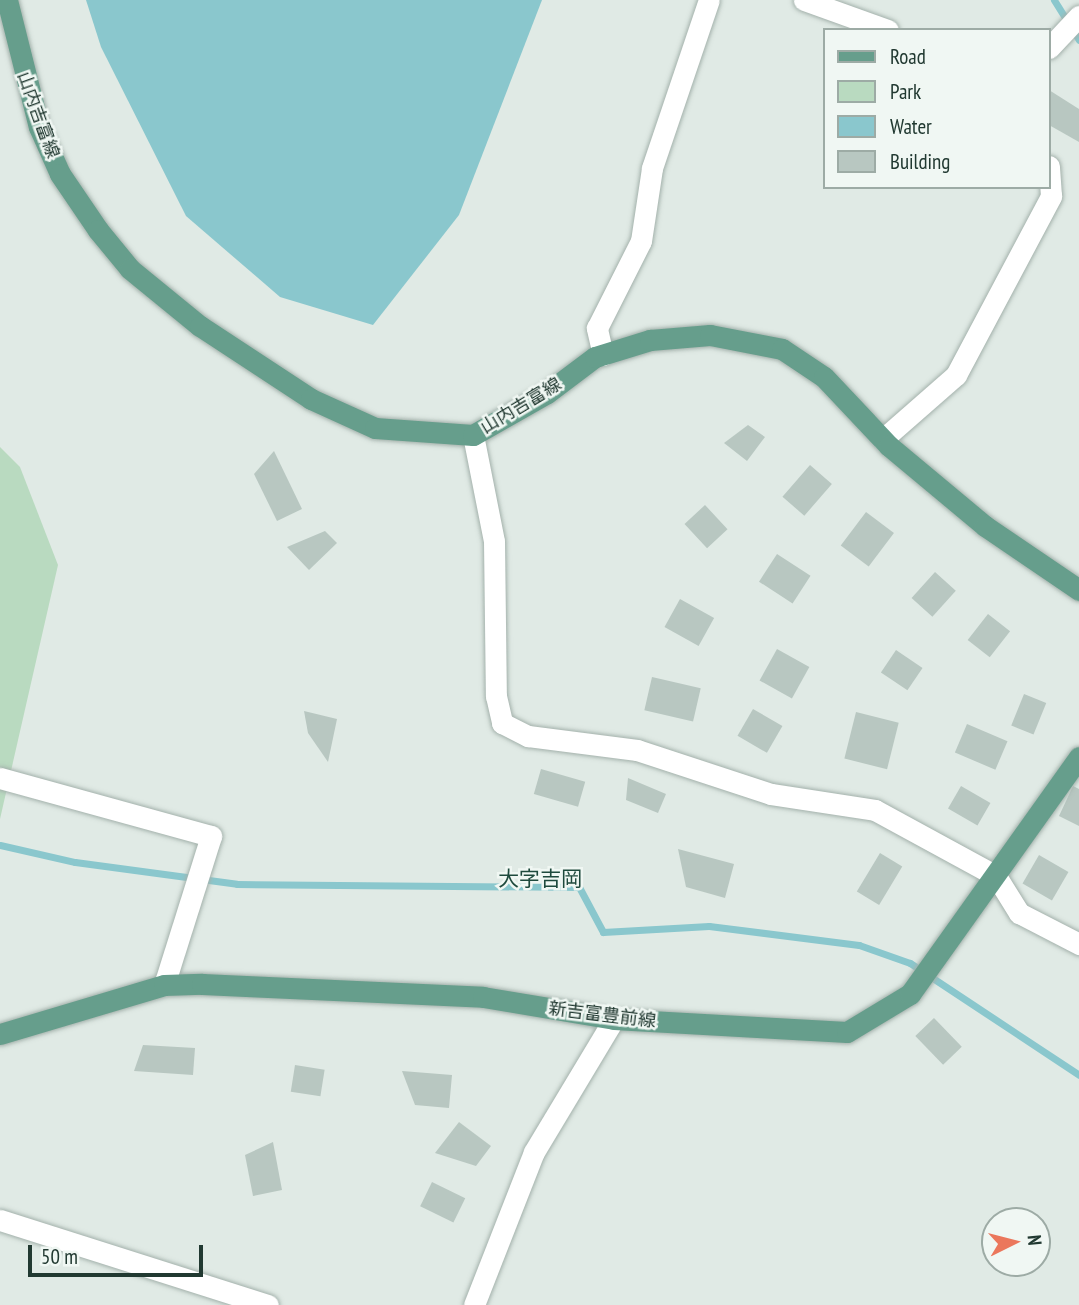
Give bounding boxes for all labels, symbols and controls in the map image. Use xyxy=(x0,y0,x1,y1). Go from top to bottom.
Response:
legend xyxy=(824,28,1051,189)
text: Road xyxy=(890,43,926,70)
street label: 山内吉富線 xyxy=(12,69,64,161)
text: Park xyxy=(890,78,921,105)
text: Water xyxy=(890,113,932,140)
text: Building xyxy=(890,148,950,175)
street label: 山内吉富線 xyxy=(477,374,565,438)
district label: 大字吉岡 xyxy=(498,866,582,892)
street label: 新吉富豊前線 xyxy=(547,998,657,1032)
north arrow xyxy=(981,1207,1051,1277)
scale bar xyxy=(32,1232,206,1276)
text: N xyxy=(1022,1234,1047,1246)
text: 50 m xyxy=(41,1243,78,1270)

